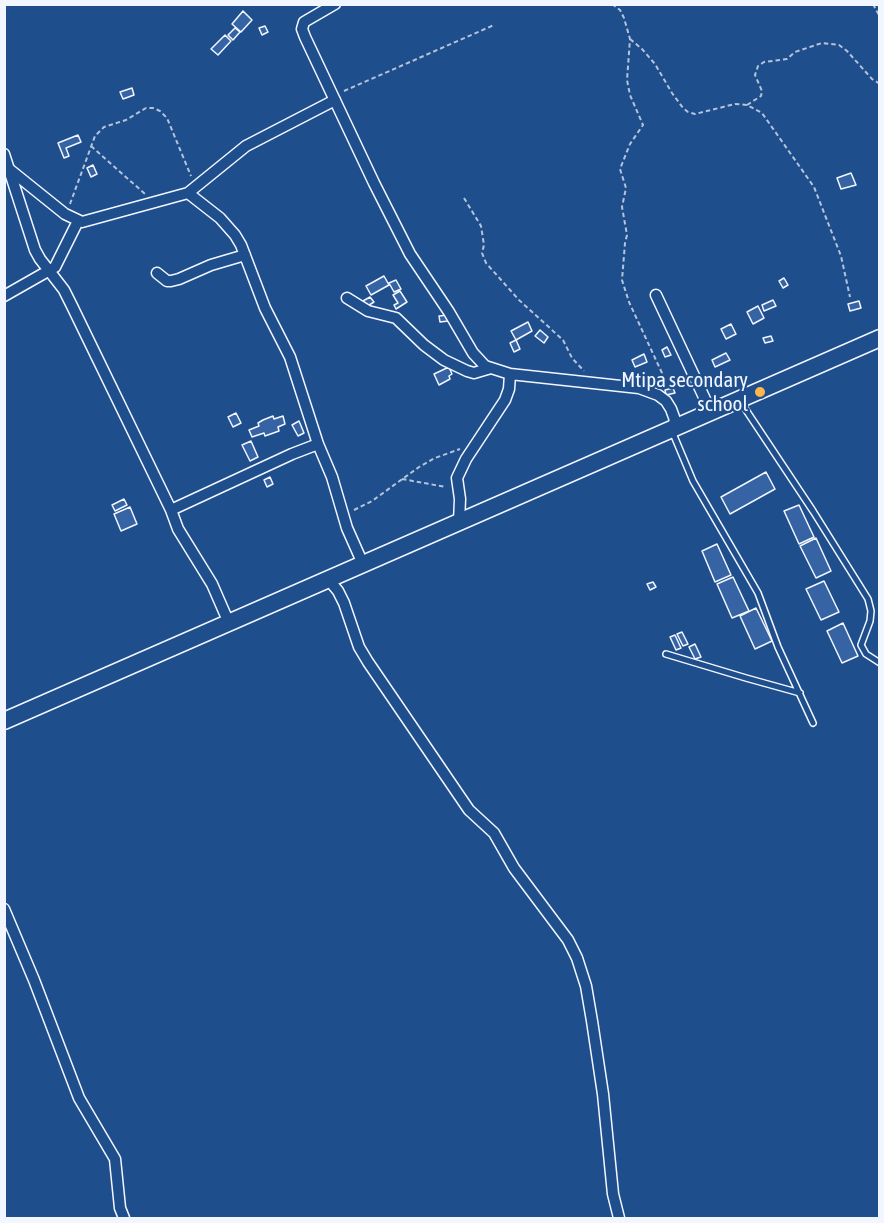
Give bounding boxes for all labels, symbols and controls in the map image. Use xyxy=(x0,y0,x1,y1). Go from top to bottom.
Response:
place label: Mtipa secondary school xyxy=(621,367,748,417)
marker: Mtipa secondary school xyxy=(753,385,767,399)

